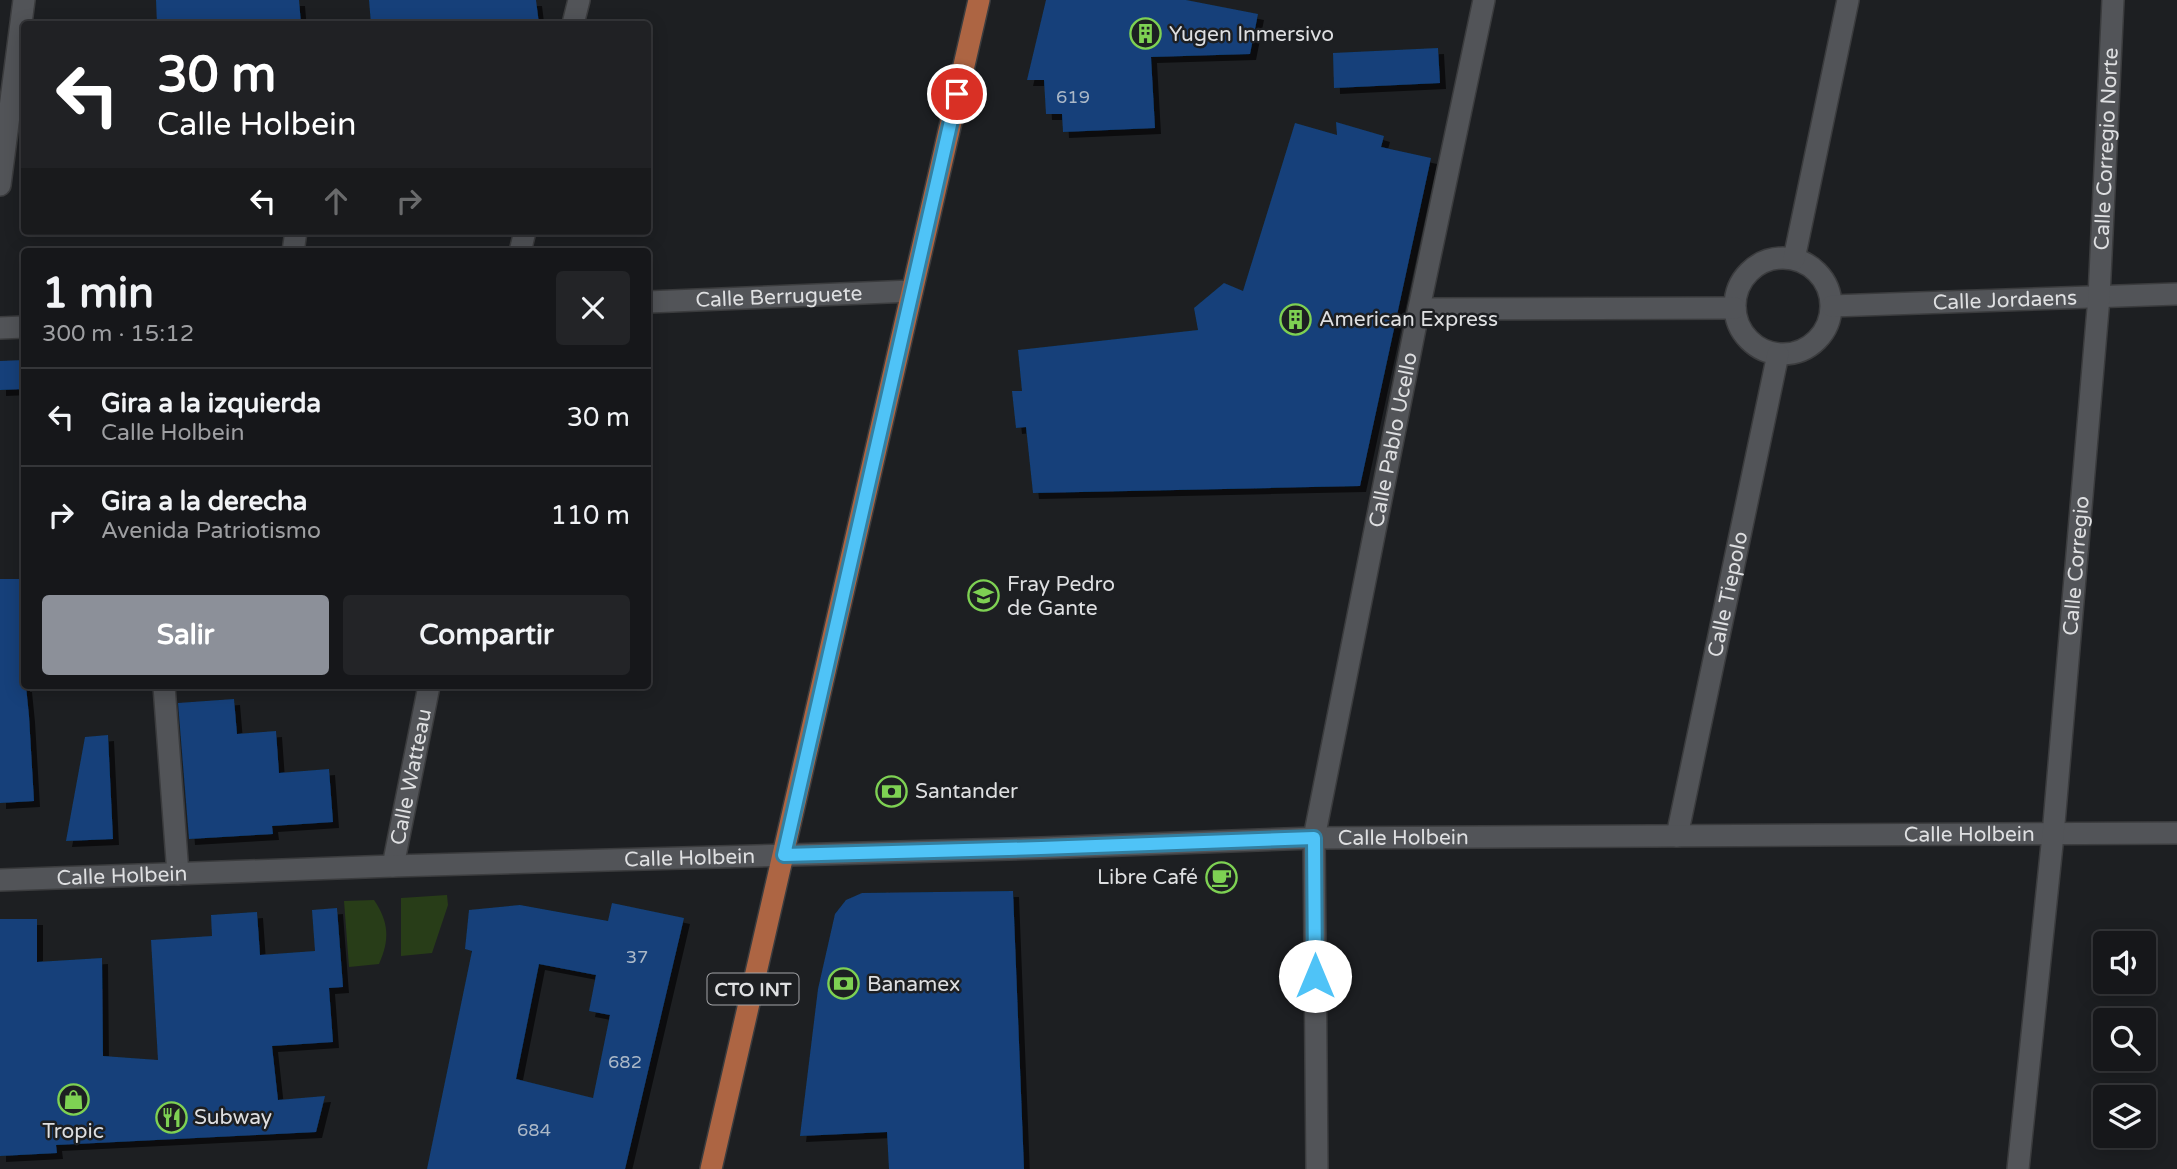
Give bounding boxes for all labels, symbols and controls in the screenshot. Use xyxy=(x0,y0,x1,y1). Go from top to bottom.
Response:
building icon: Yugen Inmersivo xyxy=(1129,17,1163,51)
place label: Yugen Inmersivo xyxy=(1169,22,1334,47)
text: 30 m xyxy=(157,46,276,105)
street label: Calle Corregio Norte xyxy=(2089,47,2124,251)
icon: left xyxy=(42,49,133,140)
pin xyxy=(927,64,987,124)
icon: arrive xyxy=(938,75,976,113)
house number: 619 xyxy=(1056,86,1090,108)
text: Calle Holbein xyxy=(157,106,357,144)
icon: left xyxy=(244,182,282,220)
icon: ahead xyxy=(317,182,355,220)
icon: right xyxy=(390,182,428,220)
text: 1 min xyxy=(42,268,154,319)
button: close xyxy=(556,271,630,345)
street label: Calle Berruguete xyxy=(695,281,863,313)
street label: Calle Jordaens xyxy=(1932,285,2078,315)
building icon: American Express xyxy=(1279,302,1313,336)
place label: American Express xyxy=(1319,307,1498,332)
text: 300 m · 15:12 xyxy=(42,320,194,348)
street label: Calle Pablo Ucello xyxy=(1364,350,1423,530)
text: Gira a la izquierda xyxy=(101,388,321,419)
icon: left xyxy=(42,398,80,436)
text: 30 m xyxy=(567,402,630,433)
text: Calle Holbein xyxy=(101,419,244,447)
text: Gira a la derecha xyxy=(101,486,307,517)
street label: Calle Corregio xyxy=(2058,495,2095,637)
icon: right xyxy=(42,496,80,534)
text: 110 m xyxy=(550,500,630,531)
text: Avenida Patriotismo xyxy=(101,517,321,545)
street label: Calle Tiepolo xyxy=(1703,529,1754,660)
place label: Fray Pedro de Gante xyxy=(1007,572,1115,621)
school or university icon: Fray Pedro de Gante xyxy=(967,579,1001,613)
button: Salir xyxy=(42,595,329,675)
button: Compartir xyxy=(343,595,630,675)
street label: Calle Watteau xyxy=(385,706,437,847)
bank icon: Santander xyxy=(875,774,909,808)
place label: Santander xyxy=(915,779,1018,804)
street label: Calle Holbein xyxy=(1904,822,2035,848)
street label: Calle Holbein xyxy=(1338,825,1469,851)
street label: Calle Holbein xyxy=(624,844,755,873)
cafe icon: Libre Café xyxy=(1204,860,1238,894)
street label: Calle Holbein xyxy=(56,861,188,891)
place label: Libre Café xyxy=(1097,865,1198,890)
map controls xyxy=(2093,931,2156,1148)
button: sound xyxy=(2093,931,2156,994)
position arrow xyxy=(1278,939,1352,1013)
house number: 37 xyxy=(626,946,648,968)
bank icon: Banamex xyxy=(827,967,861,1001)
place label: Banamex xyxy=(867,972,960,997)
road number: CTO INT xyxy=(708,973,798,1004)
button: search xyxy=(2093,1008,2156,1071)
house number: 682 xyxy=(608,1051,642,1073)
shop icon: Tropic xyxy=(56,1082,90,1116)
button: layers xyxy=(2093,1085,2156,1148)
restaurant icon: Subway xyxy=(154,1100,188,1134)
place label: Subway xyxy=(194,1105,272,1130)
place label: Tropic xyxy=(42,1119,104,1144)
house number: 684 xyxy=(517,1119,551,1141)

